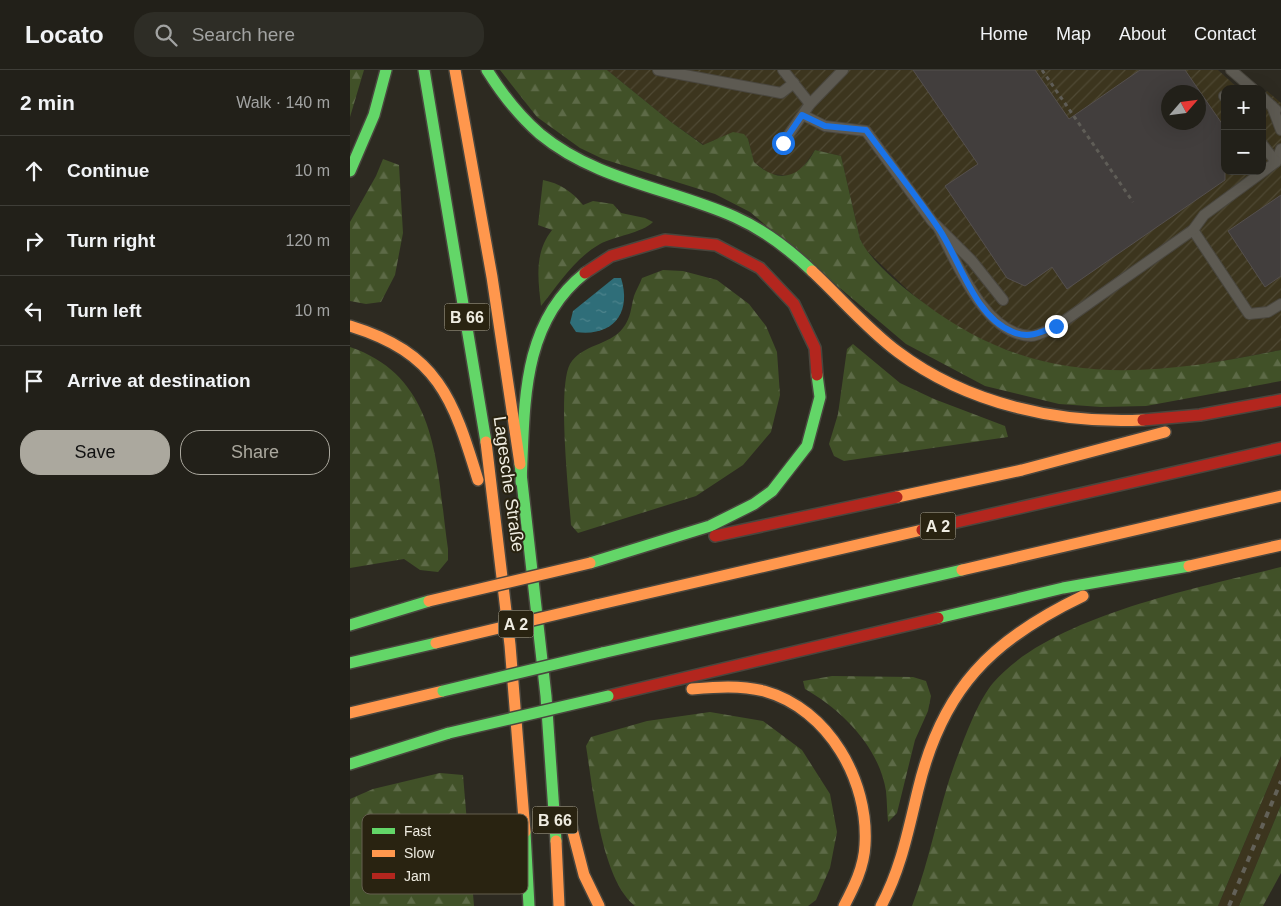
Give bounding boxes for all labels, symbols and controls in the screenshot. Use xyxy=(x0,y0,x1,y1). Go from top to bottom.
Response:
search box xyxy=(134,12,484,57)
text: Locato xyxy=(25,21,104,48)
icon: search xyxy=(152,21,180,49)
text: Search here xyxy=(192,24,295,45)
text: Home xyxy=(980,24,1028,44)
text: Map xyxy=(1056,24,1091,44)
text: About xyxy=(1119,24,1166,44)
text: Contact xyxy=(1194,24,1256,44)
north arrow xyxy=(1161,85,1206,130)
map controls xyxy=(1221,85,1266,175)
button: + xyxy=(1221,85,1266,130)
text: 2 min xyxy=(20,91,75,114)
text: Walk · 140 m xyxy=(236,94,330,111)
button: − xyxy=(1221,130,1266,175)
route start xyxy=(772,132,795,155)
icon: ahead xyxy=(20,157,48,185)
text: Continue xyxy=(67,160,149,181)
text: 10 m xyxy=(294,162,330,179)
icon: right xyxy=(20,227,48,255)
text: Turn right xyxy=(67,230,155,251)
text: 120 m xyxy=(286,232,330,249)
icon: left xyxy=(20,297,48,325)
text: Turn left xyxy=(67,300,142,321)
text: 10 m xyxy=(294,302,330,319)
road number: B 66 xyxy=(444,303,490,330)
route end xyxy=(1045,315,1068,338)
icon: arrive xyxy=(20,367,48,395)
text: Arrive at destination xyxy=(67,370,251,391)
street label: Lagesche Straße xyxy=(490,415,528,553)
button: Save xyxy=(20,430,170,475)
button: Share xyxy=(180,430,330,475)
road number: A 2 xyxy=(920,512,956,540)
road number: A 2 xyxy=(498,610,534,638)
road number: B 66 xyxy=(532,806,578,834)
legend xyxy=(362,814,528,894)
text: Fast xyxy=(404,823,431,839)
text: Slow xyxy=(404,845,435,861)
text: Jam xyxy=(404,868,430,884)

